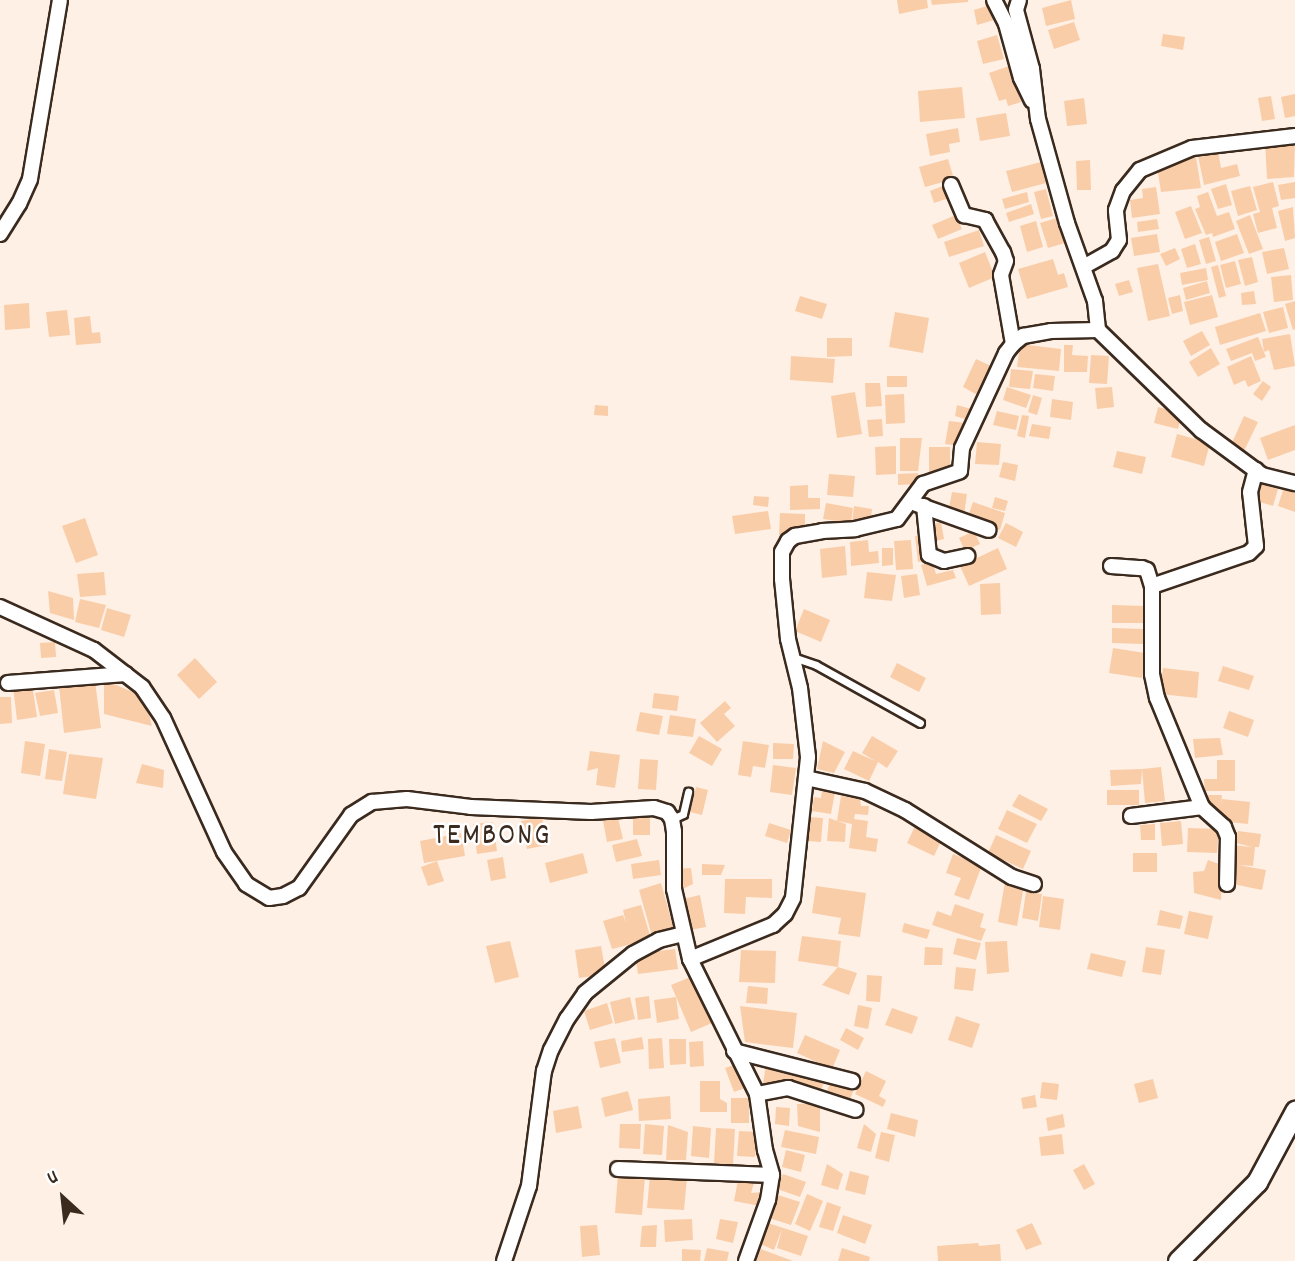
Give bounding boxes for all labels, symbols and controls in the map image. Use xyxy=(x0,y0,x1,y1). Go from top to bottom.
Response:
district label: TEMBONG xyxy=(434,820,550,856)
north arrow xyxy=(28,1163,98,1233)
text: U xyxy=(43,1165,63,1193)

